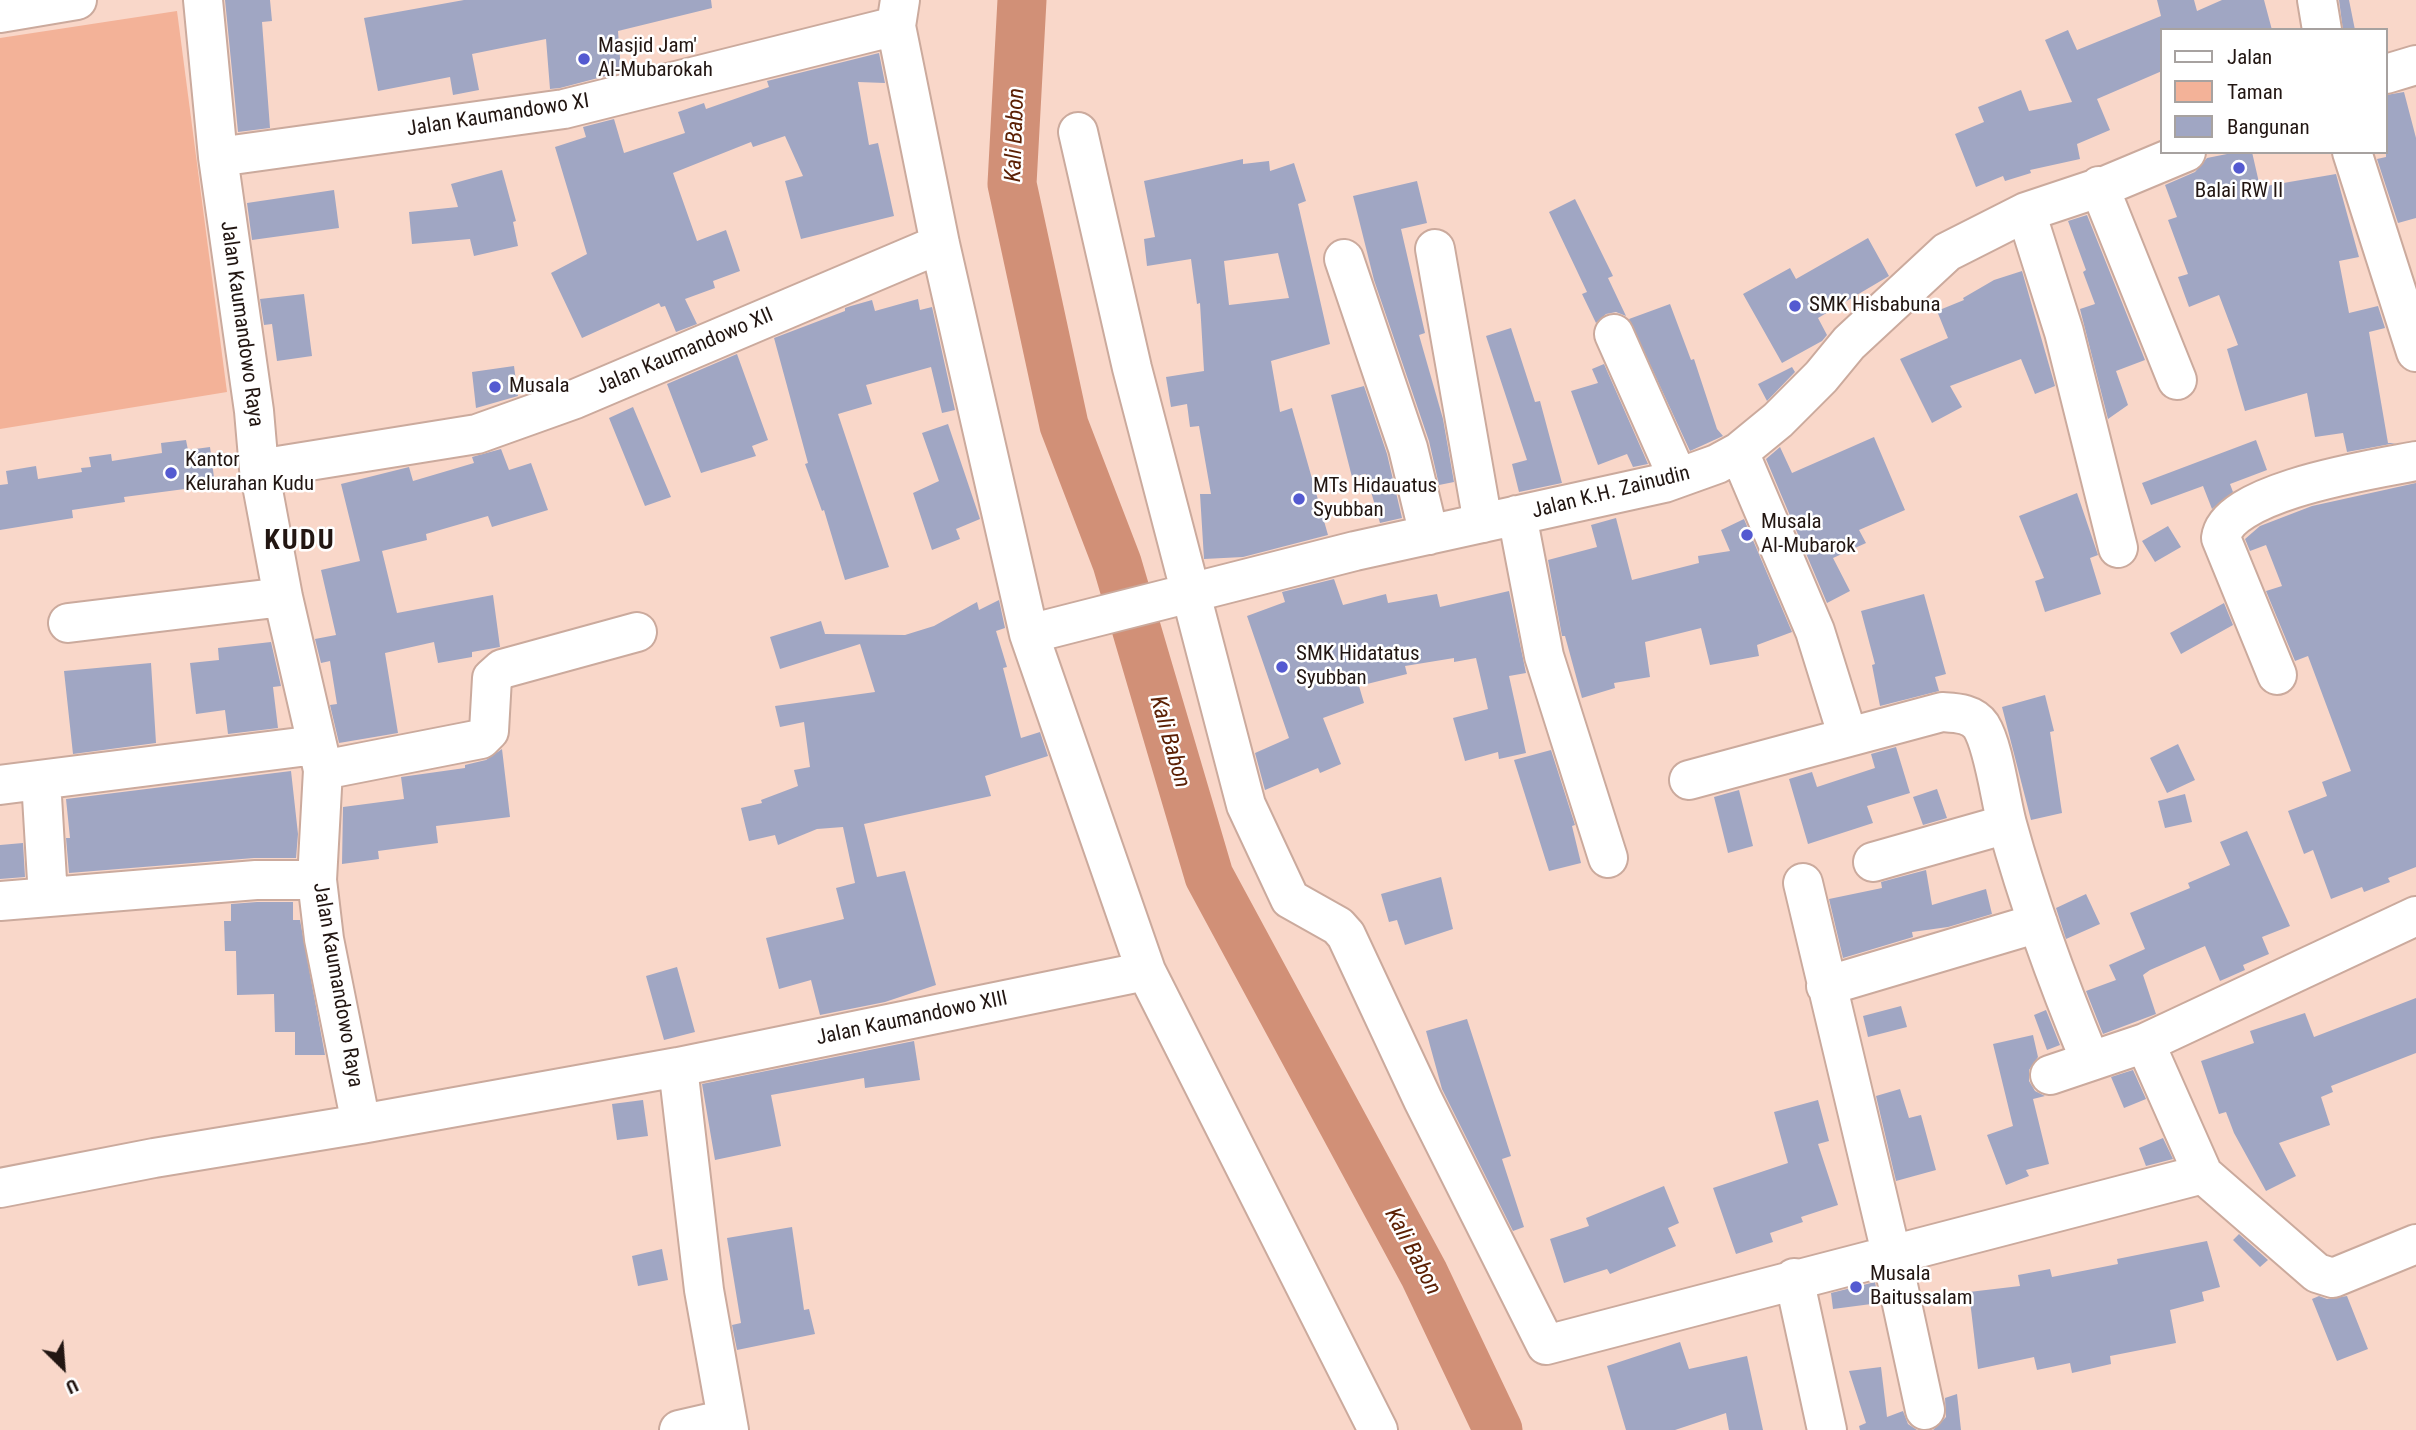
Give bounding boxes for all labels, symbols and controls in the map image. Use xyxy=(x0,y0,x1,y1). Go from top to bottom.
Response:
legend xyxy=(2160,28,2388,154)
place label: Masjid Jam' Al-Mubarokah xyxy=(598,34,713,84)
text: Jalan xyxy=(2227,45,2272,69)
marker: Masjid Jam' Al-Mubarokah xyxy=(576,51,592,67)
text: Taman xyxy=(2227,80,2283,104)
water label: Kali Babon xyxy=(1001,87,1031,183)
street label: Jalan Kaumandowo XI xyxy=(405,89,591,143)
text: Bangunan xyxy=(2227,115,2310,139)
marker: Balai RW II xyxy=(2231,160,2247,176)
place label: Balai RW II xyxy=(2195,179,2283,205)
street label: Jalan Kaumandowo Raya xyxy=(214,220,268,428)
place label: SMK Hisbabuna xyxy=(1809,293,1941,319)
marker: SMK Hisbabuna xyxy=(1787,298,1803,314)
street label: Jalan Kaumandowo XII xyxy=(593,303,777,401)
place label: Musala xyxy=(509,374,570,400)
marker: Musala xyxy=(487,379,503,395)
place label: Kantor Kelurahan Kudu xyxy=(185,448,314,498)
street label: Jalan K.H. Zainudin xyxy=(1529,461,1693,525)
marker: Kantor Kelurahan Kudu xyxy=(163,465,179,481)
place label: MTs Hidauatus Syubban xyxy=(1313,474,1437,524)
marker: MTs Hidauatus Syubban xyxy=(1291,491,1307,507)
place label: Musala Al-Mubarok xyxy=(1761,510,1856,560)
district label: KUDU xyxy=(265,525,335,559)
marker: Musala Al-Mubarok xyxy=(1739,527,1755,543)
place label: SMK Hidatatus Syubban xyxy=(1296,642,1420,692)
marker: SMK Hidatatus Syubban xyxy=(1274,659,1290,675)
water label: Kali Babon xyxy=(1143,693,1195,791)
street label: Jalan Kaumandowo Raya xyxy=(307,881,367,1089)
street label: Jalan Kaumandowo XIII xyxy=(814,986,1010,1052)
water label: Kali Babon xyxy=(1378,1204,1446,1300)
place label: Musala Baitussalam xyxy=(1870,1262,1973,1312)
marker: Musala Baitussalam xyxy=(1848,1279,1864,1295)
north arrow xyxy=(28,1332,98,1402)
text: U xyxy=(62,1374,82,1399)

